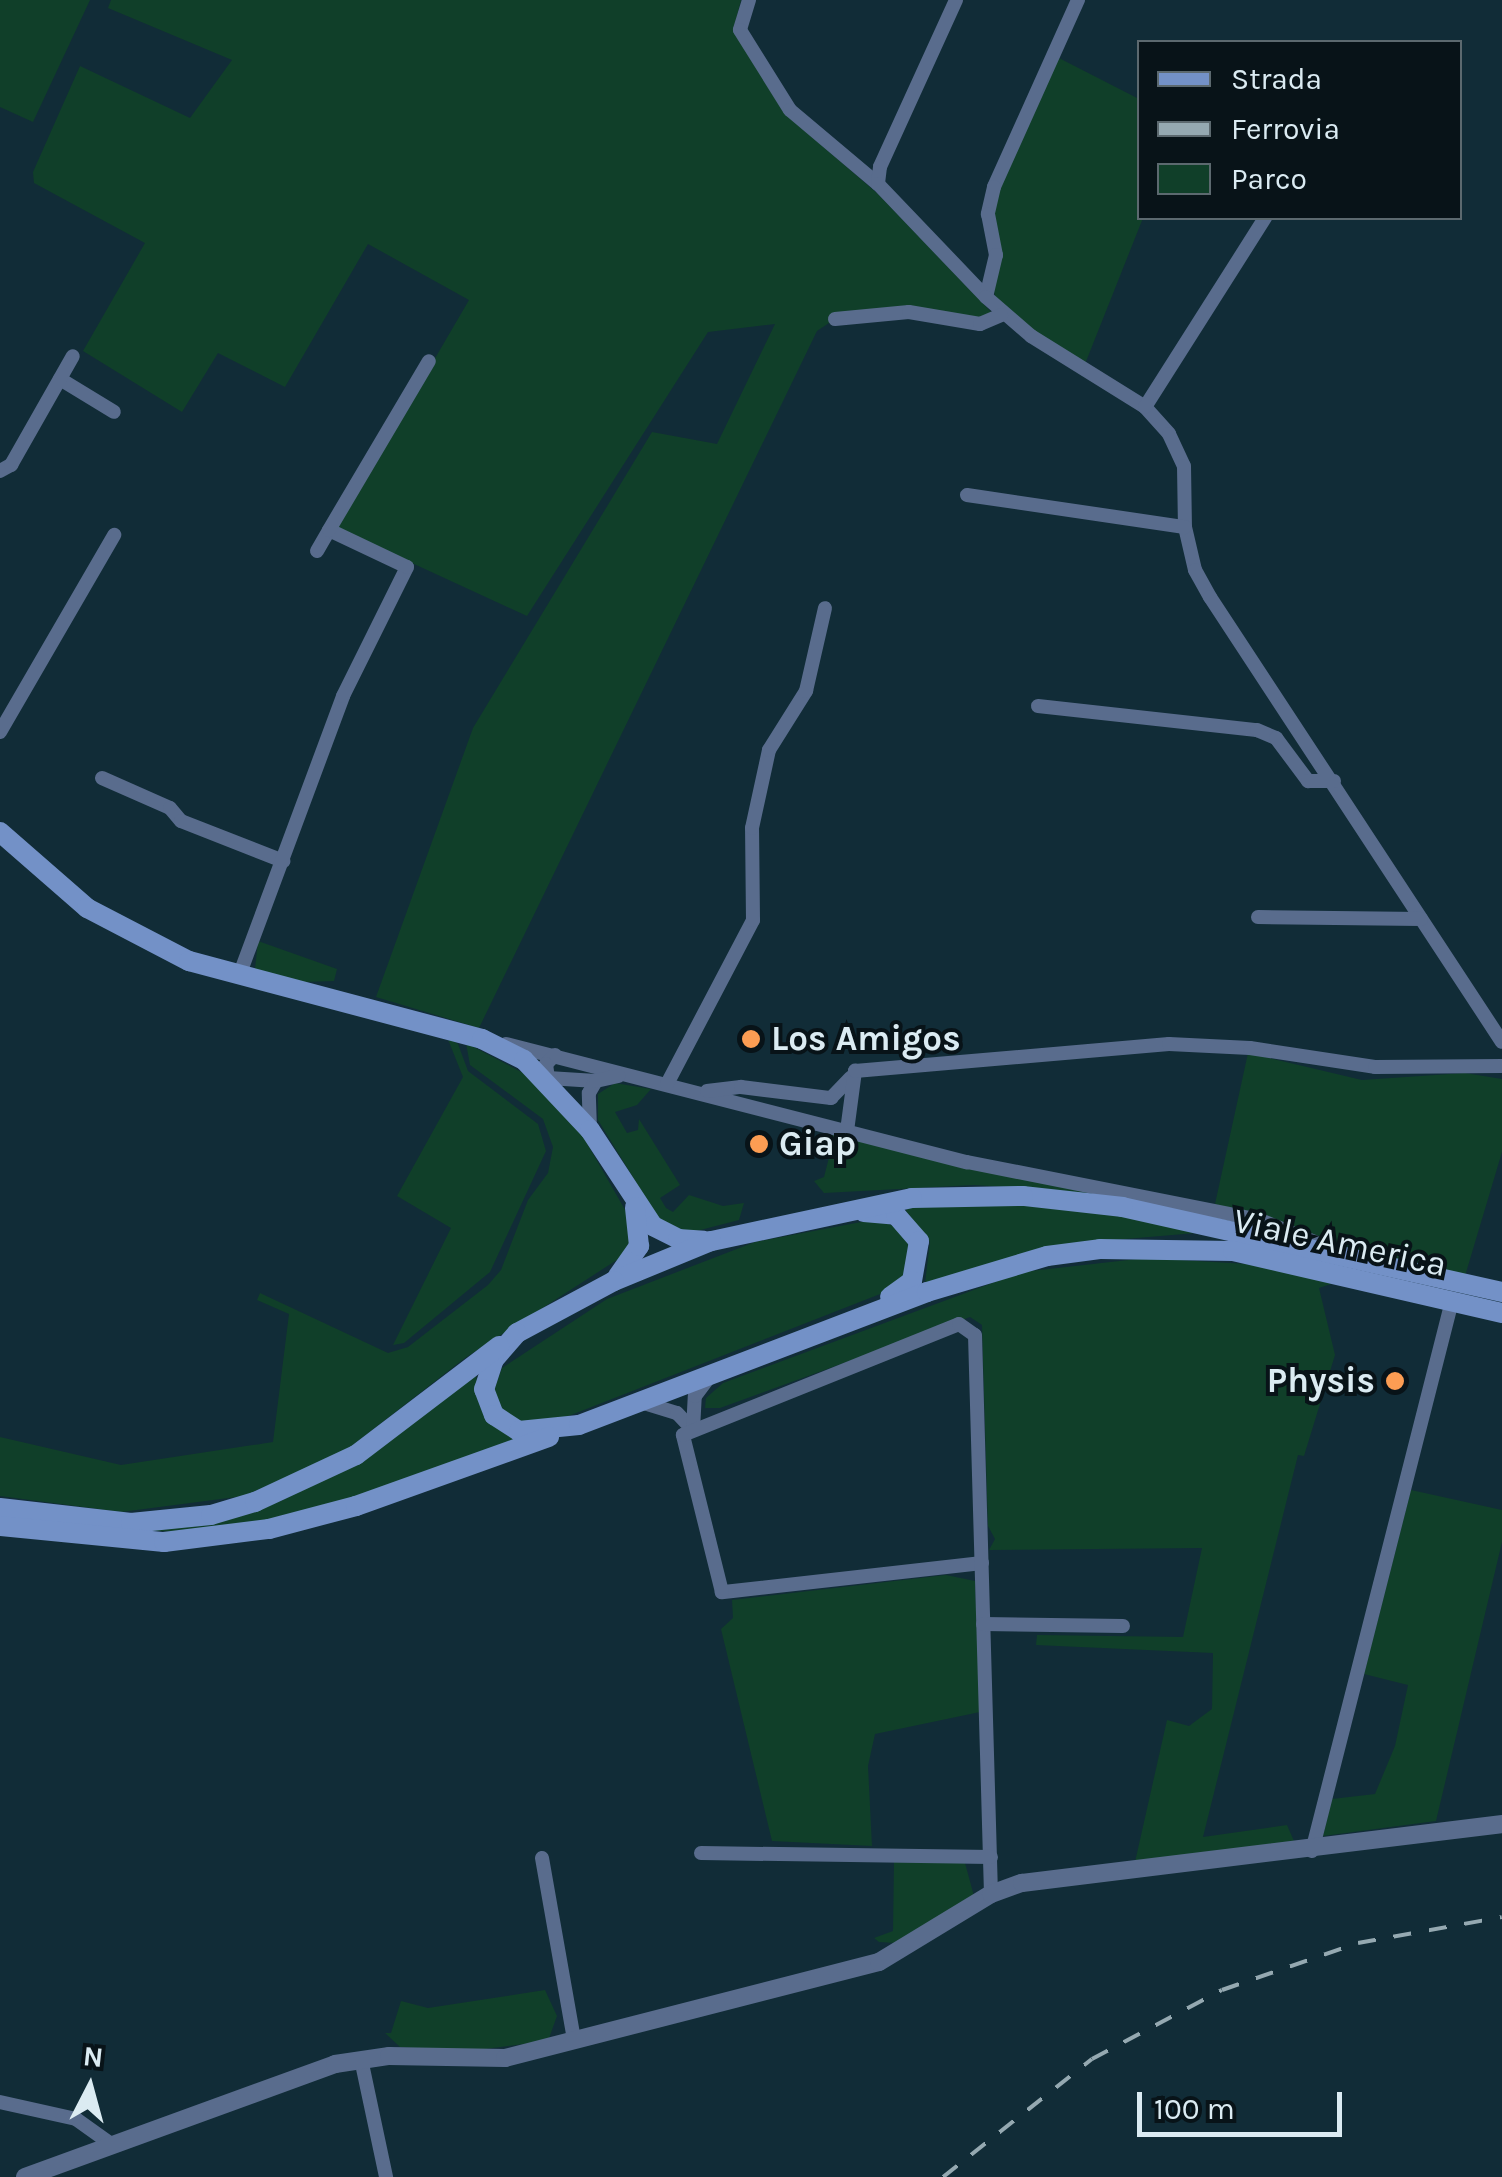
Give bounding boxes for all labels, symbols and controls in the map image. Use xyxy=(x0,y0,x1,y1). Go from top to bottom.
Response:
legend xyxy=(1137,40,1462,220)
text: Strada xyxy=(1231,61,1322,97)
text: Ferrovia xyxy=(1231,111,1340,147)
text: Parco xyxy=(1231,161,1307,197)
place label: Los Amigos xyxy=(771,1018,961,1060)
marker: Los Amigos xyxy=(740,1028,762,1050)
place label: Giap xyxy=(779,1123,856,1165)
marker: Giap xyxy=(748,1133,770,1155)
street label: Viale America xyxy=(1230,1200,1450,1286)
place label: Physis xyxy=(1267,1360,1375,1402)
marker: Physis xyxy=(1384,1370,1406,1392)
north arrow xyxy=(40,2037,140,2137)
text: N xyxy=(81,2039,105,2074)
scale bar xyxy=(1142,2072,1347,2134)
text: 100 m xyxy=(1154,2091,1235,2127)

